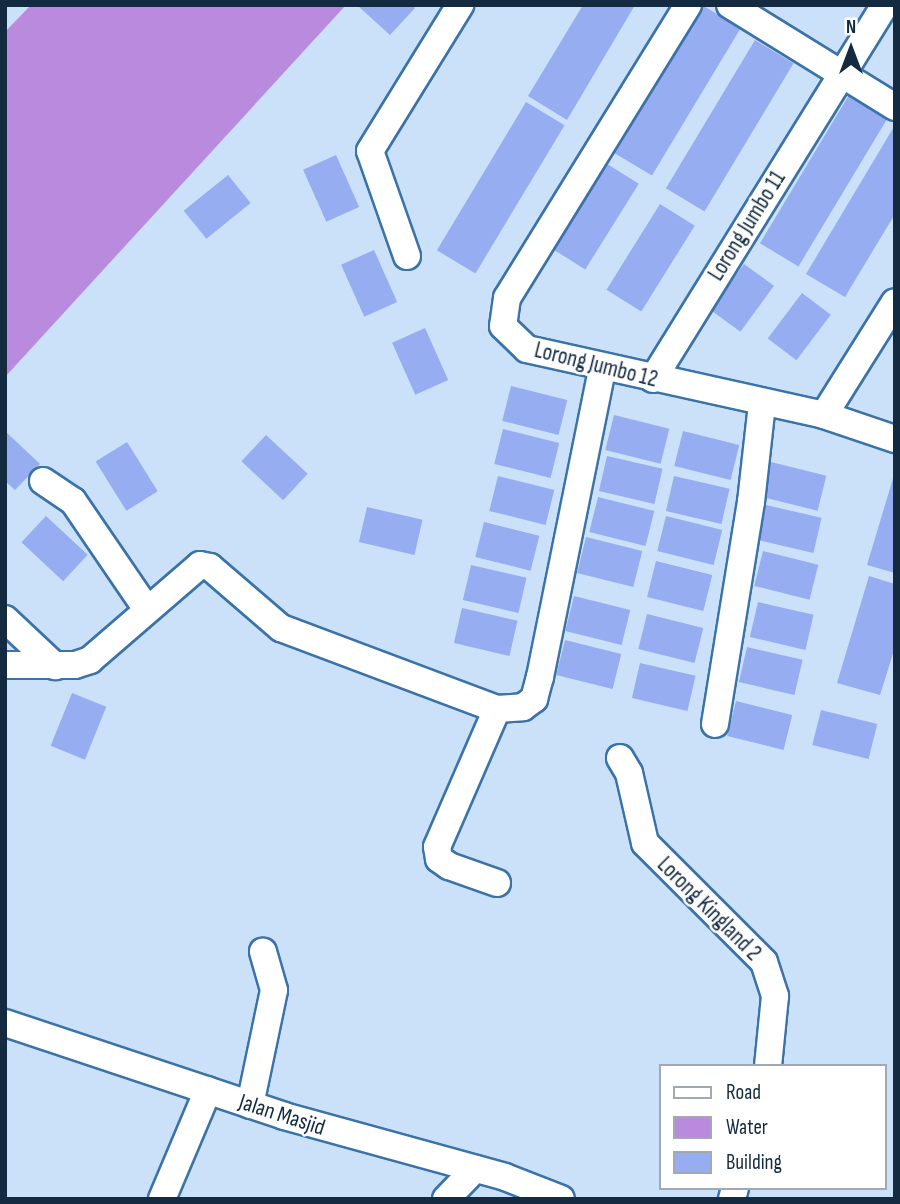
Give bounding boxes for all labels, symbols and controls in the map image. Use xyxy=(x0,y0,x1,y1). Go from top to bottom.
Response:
north arrow xyxy=(816,14,886,84)
text: N xyxy=(846,16,856,39)
street label: Lorong Jumbo 11 xyxy=(702,166,792,286)
street label: Lorong Jumbo 12 xyxy=(532,336,660,394)
street label: Lorong Kingland 2 xyxy=(651,851,767,967)
legend xyxy=(659,1064,886,1190)
text: Road xyxy=(726,1080,761,1105)
street label: Jalan Masjid xyxy=(235,1088,329,1142)
text: Water xyxy=(726,1115,768,1140)
text: Building xyxy=(726,1150,782,1175)

